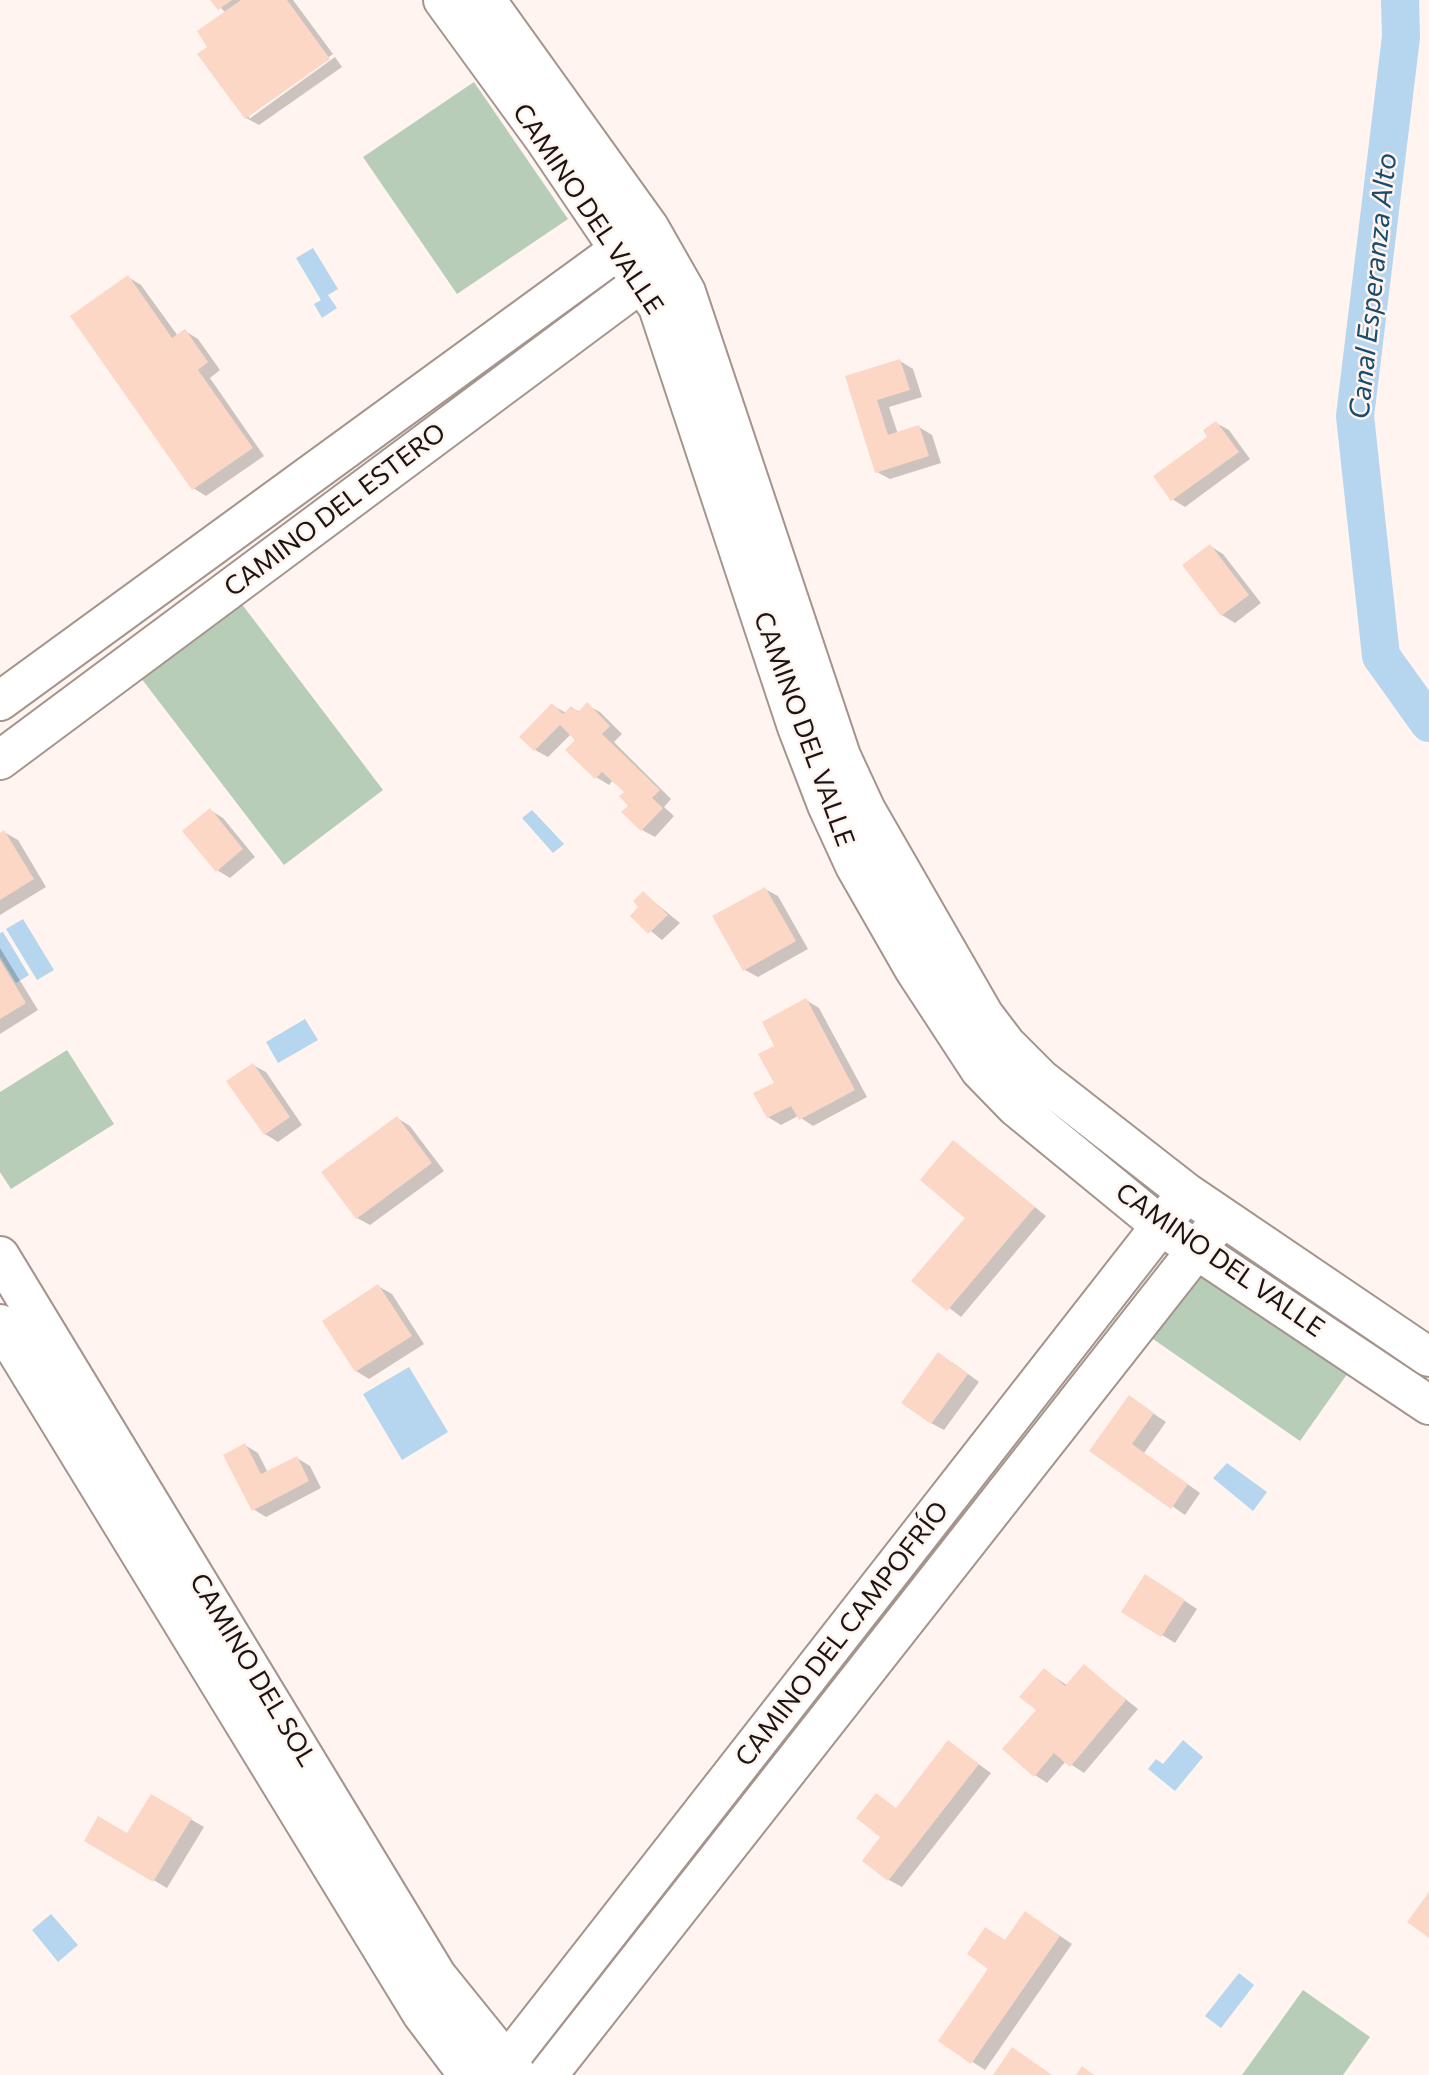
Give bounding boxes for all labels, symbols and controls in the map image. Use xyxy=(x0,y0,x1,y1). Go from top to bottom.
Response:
street label: CAMINO DEL VALLE xyxy=(506,98,670,320)
water label: Canal Esperanza Alto xyxy=(1342,151,1404,421)
street label: CAMINO DEL ESTERO xyxy=(218,417,452,603)
street label: CAMINO DEL VALLE xyxy=(747,607,861,851)
street label: CAMINO DEL VALLE xyxy=(1110,1176,1330,1344)
street label: CAMINO DEL CAMPOFRÍO xyxy=(729,1495,955,1773)
street label: CAMINO DEL SOL xyxy=(183,1568,323,1772)

